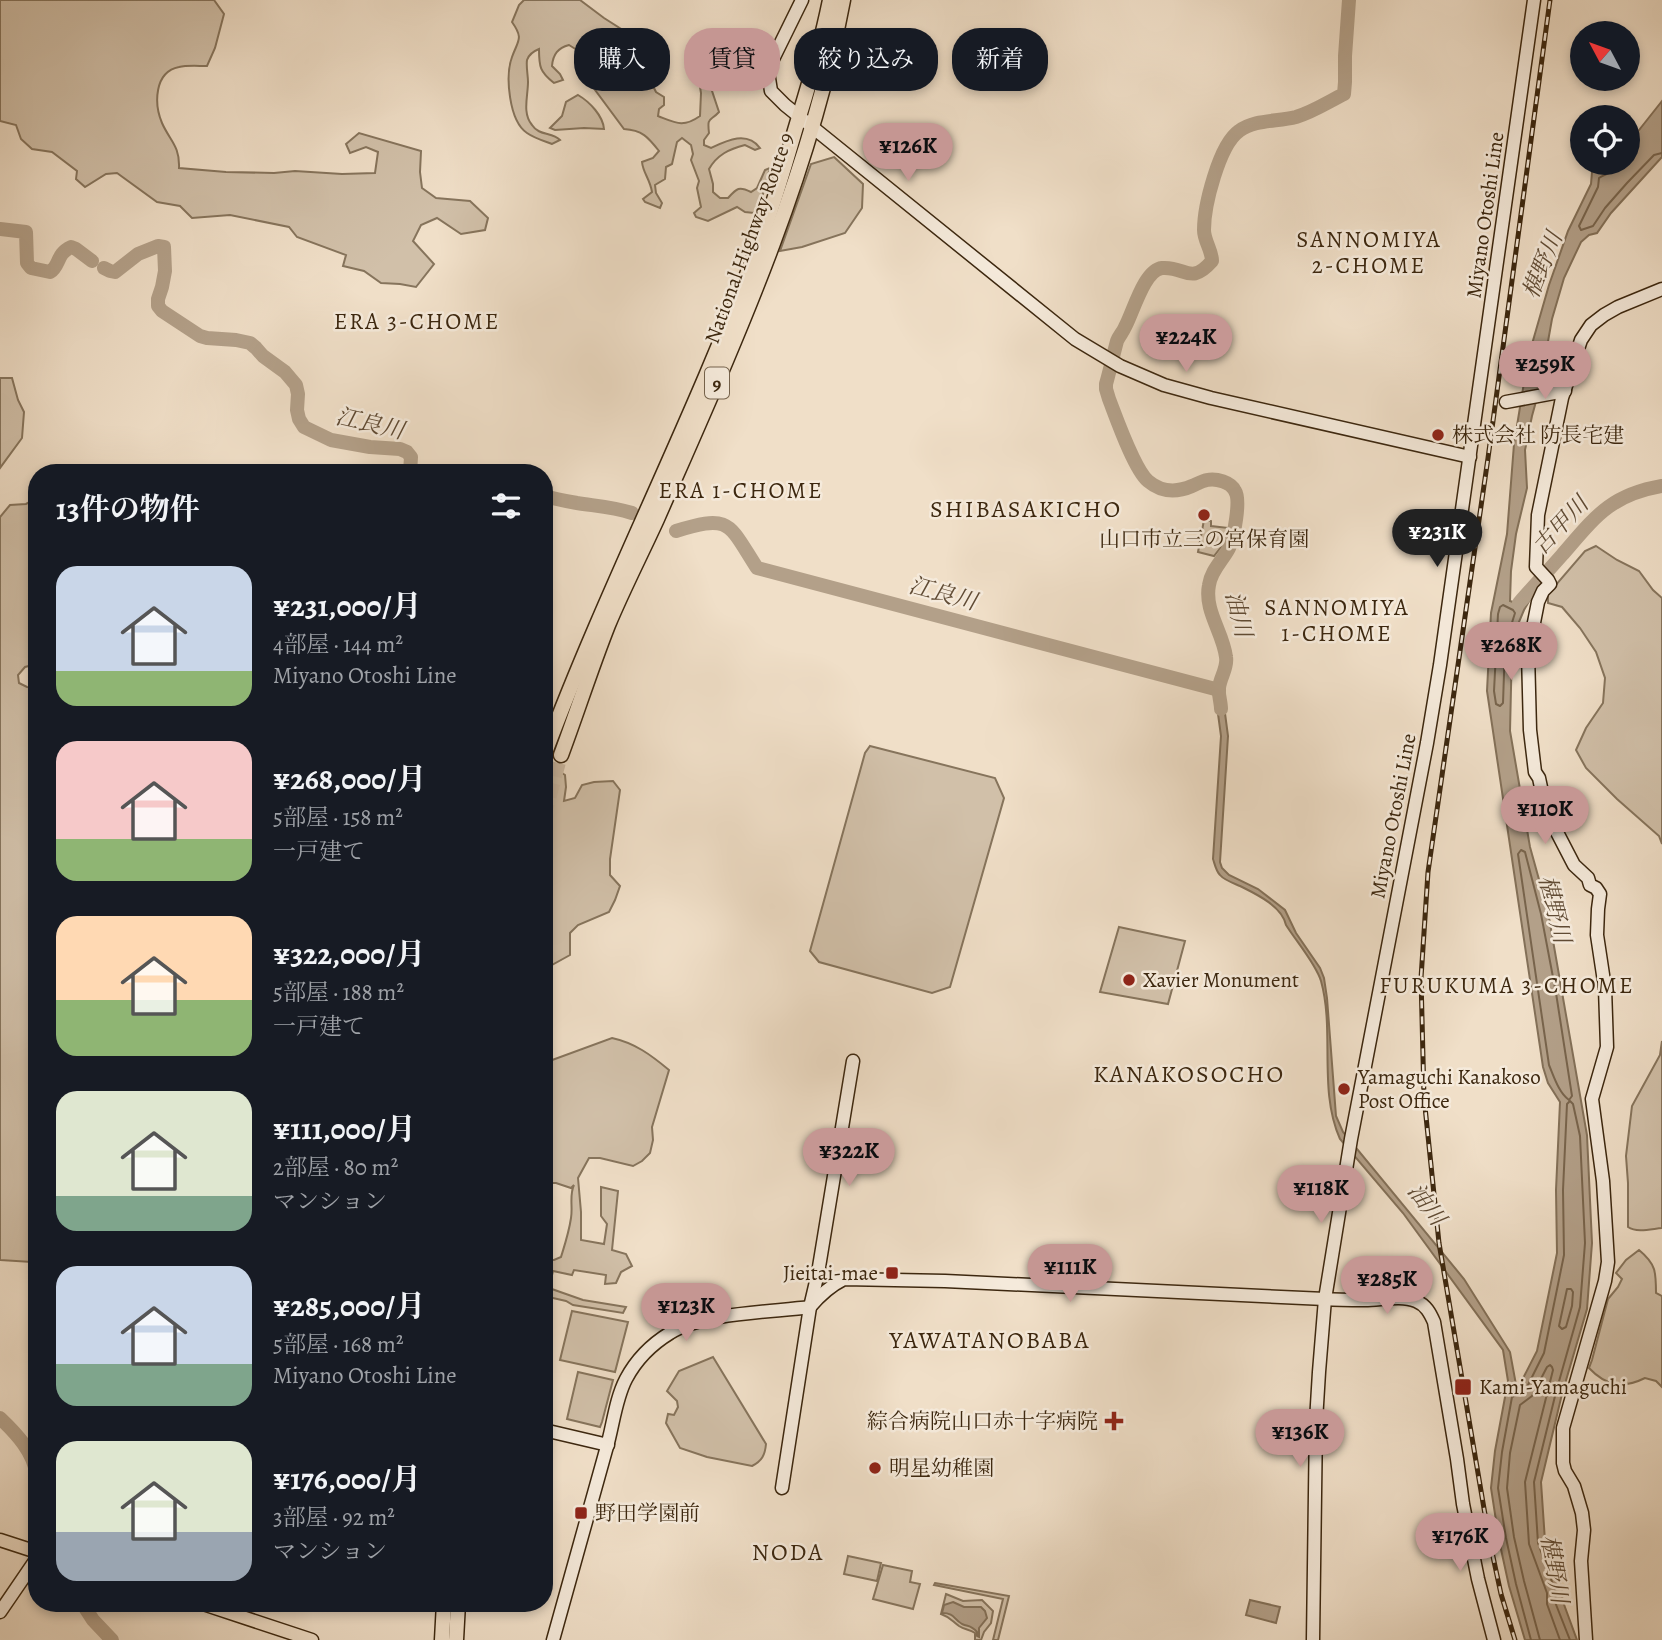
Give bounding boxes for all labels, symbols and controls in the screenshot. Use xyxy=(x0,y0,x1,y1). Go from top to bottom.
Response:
north arrow xyxy=(1570,21,1640,91)
map controls xyxy=(1570,21,1640,175)
chip: 購入 xyxy=(574,28,670,91)
chip: 賃貸 xyxy=(684,28,780,91)
chip: 絞り込み xyxy=(794,28,938,91)
chip: 新着 xyxy=(952,28,1048,91)
button: locate xyxy=(1570,105,1640,175)
pin: ¥126K xyxy=(859,124,957,183)
street label: National Highway Route 9 xyxy=(698,129,800,347)
text: ¥126K xyxy=(879,130,937,161)
street label: Miyano Otoshi Line xyxy=(1459,130,1511,300)
district label: SANNOMIYA 2-CHOME xyxy=(1296,224,1442,281)
water label: 椹野川 xyxy=(1515,225,1571,303)
district label: ERA 3-CHOME xyxy=(334,306,500,337)
pin: ¥224K xyxy=(1137,314,1235,374)
text: ¥224K xyxy=(1155,321,1217,352)
pin: ¥259K xyxy=(1496,342,1594,401)
text: ¥259K xyxy=(1515,348,1575,379)
road number: 9 xyxy=(705,368,729,398)
water label: 江良川 xyxy=(333,401,410,447)
place label: 株式会社 防長宅建 xyxy=(1452,421,1624,449)
marker: 株式会社 防長宅建 xyxy=(1430,427,1446,443)
district label: ERA 1-CHOME xyxy=(659,475,823,506)
icon: filters xyxy=(487,487,525,525)
water label: 古甲川 xyxy=(1526,487,1597,561)
text: 13件の物件 xyxy=(56,489,200,529)
district label: SHIBASAKICHO xyxy=(930,493,1122,525)
marker: 山口市立三の宮保育園 xyxy=(1196,507,1212,523)
pin: ¥231K xyxy=(1388,510,1486,569)
text: ¥231K xyxy=(1408,516,1466,547)
place label: 山口市立三の宮保育園 xyxy=(1099,525,1309,553)
water label: 江良川 xyxy=(906,570,983,618)
text: ¥231,000/月 xyxy=(273,586,422,626)
water label: 油川 xyxy=(1218,588,1260,643)
district label: SANNOMIYA 1-CHOME xyxy=(1264,592,1410,649)
icon: home xyxy=(112,594,196,678)
pin: ¥268K xyxy=(1462,622,1560,682)
text: 4部屋 · 144 m² xyxy=(273,629,403,660)
text: ¥268K xyxy=(1480,629,1542,660)
text: Miyano Otoshi Line xyxy=(273,660,457,691)
street label: Miyano Otoshi Line xyxy=(1363,731,1423,901)
text: ¥268,000/月 xyxy=(273,759,426,799)
icon: home xyxy=(112,769,196,853)
pin: ¥110K xyxy=(1496,786,1594,846)
text: ¥110K xyxy=(1517,793,1573,824)
text: 5部屋 · 158 m² xyxy=(273,802,403,833)
text: 一戸建て xyxy=(273,836,365,867)
water label: 椹野川 xyxy=(1531,872,1579,949)
text: ¥322,000/月 xyxy=(273,934,425,974)
icon: home xyxy=(112,944,196,1028)
place label: Xavier Monument xyxy=(1143,966,1299,994)
district label: FURUKUMA 3-CHOME xyxy=(1379,970,1635,1001)
marker: Xavier Monument xyxy=(1121,972,1137,988)
text: 5部屋 · 188 m² xyxy=(273,977,404,1008)
text: 一戸建て xyxy=(273,1011,365,1042)
district label: KANAKOSOCHO xyxy=(1093,1058,1285,1090)
place label: Yamaguchi Kanakoso Post Office xyxy=(1357,1063,1541,1115)
marker: Yamaguchi Kanakoso Post Office xyxy=(1336,1081,1352,1097)
text: ¥111,000/月 xyxy=(273,1109,416,1149)
icon: home xyxy=(112,1119,196,1203)
pin: ¥322K xyxy=(800,1128,898,1188)
text: ¥322K xyxy=(819,1135,879,1166)
text: 2部屋 · 80 m² xyxy=(273,1152,398,1183)
pin: ¥118K xyxy=(1272,1166,1370,1225)
text: ¥118K xyxy=(1293,1172,1349,1203)
water label: 油川 xyxy=(1400,1177,1455,1234)
text: マンション xyxy=(273,1186,387,1217)
pin: ¥111K xyxy=(1021,1244,1119,1304)
text: ¥111K xyxy=(1043,1251,1097,1282)
pin: ¥285K xyxy=(1338,1256,1436,1316)
place label: Jieitai-mae xyxy=(783,1259,878,1287)
text: ¥285K xyxy=(1357,1263,1417,1294)
marker: Jieitai-mae xyxy=(884,1265,900,1281)
pin: ¥123K xyxy=(637,1284,735,1343)
text: ¥285,000/月 xyxy=(273,1286,425,1326)
text: ¥123K xyxy=(657,1290,715,1321)
icon: home xyxy=(112,1294,196,1378)
district label: YAWATANOBABA xyxy=(889,1324,1090,1356)
text: 5部屋 · 168 m² xyxy=(273,1329,403,1360)
text: Miyano Otoshi Line xyxy=(273,1360,457,1391)
place label: Kami-Yamaguchi xyxy=(1479,1373,1627,1401)
marker: Kami-Yamaguchi xyxy=(1453,1377,1473,1397)
place label: 綜合病院山口赤十字病院 xyxy=(867,1407,1098,1435)
pin: ¥136K xyxy=(1251,1410,1349,1469)
marker: 綜合病院山口赤十字病院 xyxy=(1104,1411,1124,1431)
text: ¥136K xyxy=(1271,1416,1329,1447)
place label: 明星幼稚園 xyxy=(889,1454,994,1482)
text: ¥176,000/月 xyxy=(273,1459,421,1499)
marker: 明星幼稚園 xyxy=(867,1460,883,1476)
icon: home xyxy=(112,1469,196,1553)
place label: 野田学園前 xyxy=(595,1499,700,1527)
text: 3部屋 · 92 m² xyxy=(273,1502,395,1533)
marker: 野田学園前 xyxy=(573,1505,589,1521)
pin: ¥176K xyxy=(1411,1514,1509,1573)
text: ¥176K xyxy=(1431,1520,1489,1551)
water label: 椹野川 xyxy=(1533,1532,1576,1609)
text: マンション xyxy=(273,1536,387,1567)
district label: NODA xyxy=(752,1536,824,1568)

